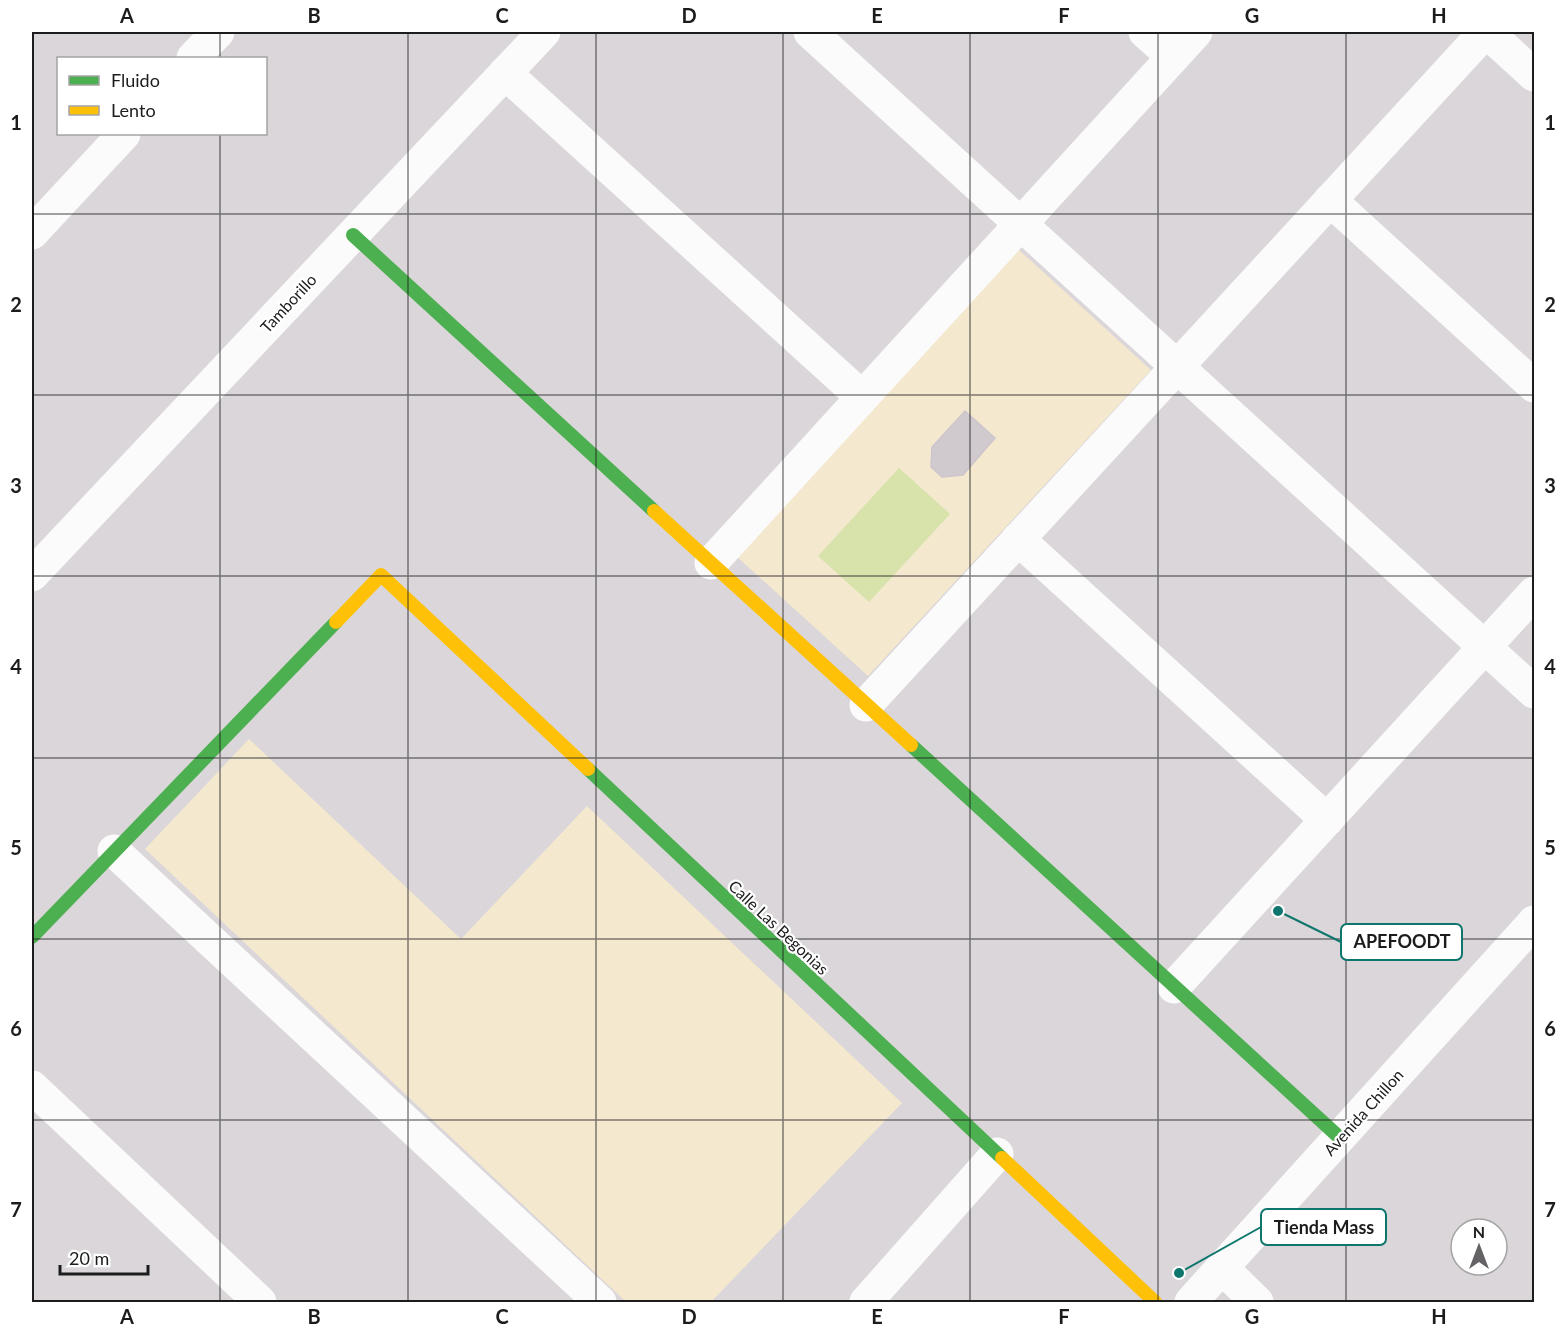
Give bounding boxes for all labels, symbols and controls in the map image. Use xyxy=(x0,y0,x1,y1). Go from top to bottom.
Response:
text: A xyxy=(119,3,134,27)
text: B xyxy=(307,3,321,27)
text: C xyxy=(495,3,509,27)
text: D xyxy=(681,3,697,27)
text: E xyxy=(871,3,883,27)
text: F xyxy=(1058,3,1070,27)
text: G xyxy=(1245,3,1259,27)
text: H xyxy=(1431,3,1447,27)
legend xyxy=(57,57,267,135)
text: Fluido xyxy=(111,69,160,91)
text: Lento xyxy=(111,99,156,121)
text: 1 xyxy=(10,110,22,134)
text: 1 xyxy=(1544,110,1556,134)
street label: Tamborillo xyxy=(256,270,320,336)
text: 2 xyxy=(10,292,22,316)
text: 2 xyxy=(1544,292,1556,316)
text: 3 xyxy=(10,473,22,497)
text: 3 xyxy=(1544,473,1556,497)
text: 4 xyxy=(10,654,22,678)
text: 4 xyxy=(1544,654,1556,678)
text: 5 xyxy=(10,835,22,859)
text: 5 xyxy=(1544,835,1556,859)
street label: Calle Las Begonias xyxy=(725,876,833,978)
callout: APEFOODT xyxy=(1341,924,1462,960)
text: APEFOODT xyxy=(1352,930,1451,952)
text: 6 xyxy=(10,1016,22,1040)
text: 6 xyxy=(1544,1016,1556,1040)
street label: Avenida Chillon xyxy=(1319,1065,1407,1159)
text: 7 xyxy=(10,1197,22,1221)
text: 7 xyxy=(1544,1197,1556,1221)
callout: Tienda Mass xyxy=(1261,1209,1386,1245)
text: Tienda Mass xyxy=(1274,1216,1374,1238)
north arrow xyxy=(1449,1217,1509,1277)
text: N xyxy=(1473,1222,1485,1241)
scale bar xyxy=(60,1238,148,1276)
text: 20 m xyxy=(69,1247,109,1269)
text: A xyxy=(119,1304,134,1328)
text: B xyxy=(307,1304,321,1328)
text: C xyxy=(495,1304,509,1328)
text: D xyxy=(681,1304,697,1328)
text: E xyxy=(871,1304,883,1328)
text: F xyxy=(1058,1304,1070,1328)
text: G xyxy=(1245,1304,1259,1328)
text: H xyxy=(1431,1304,1447,1328)

